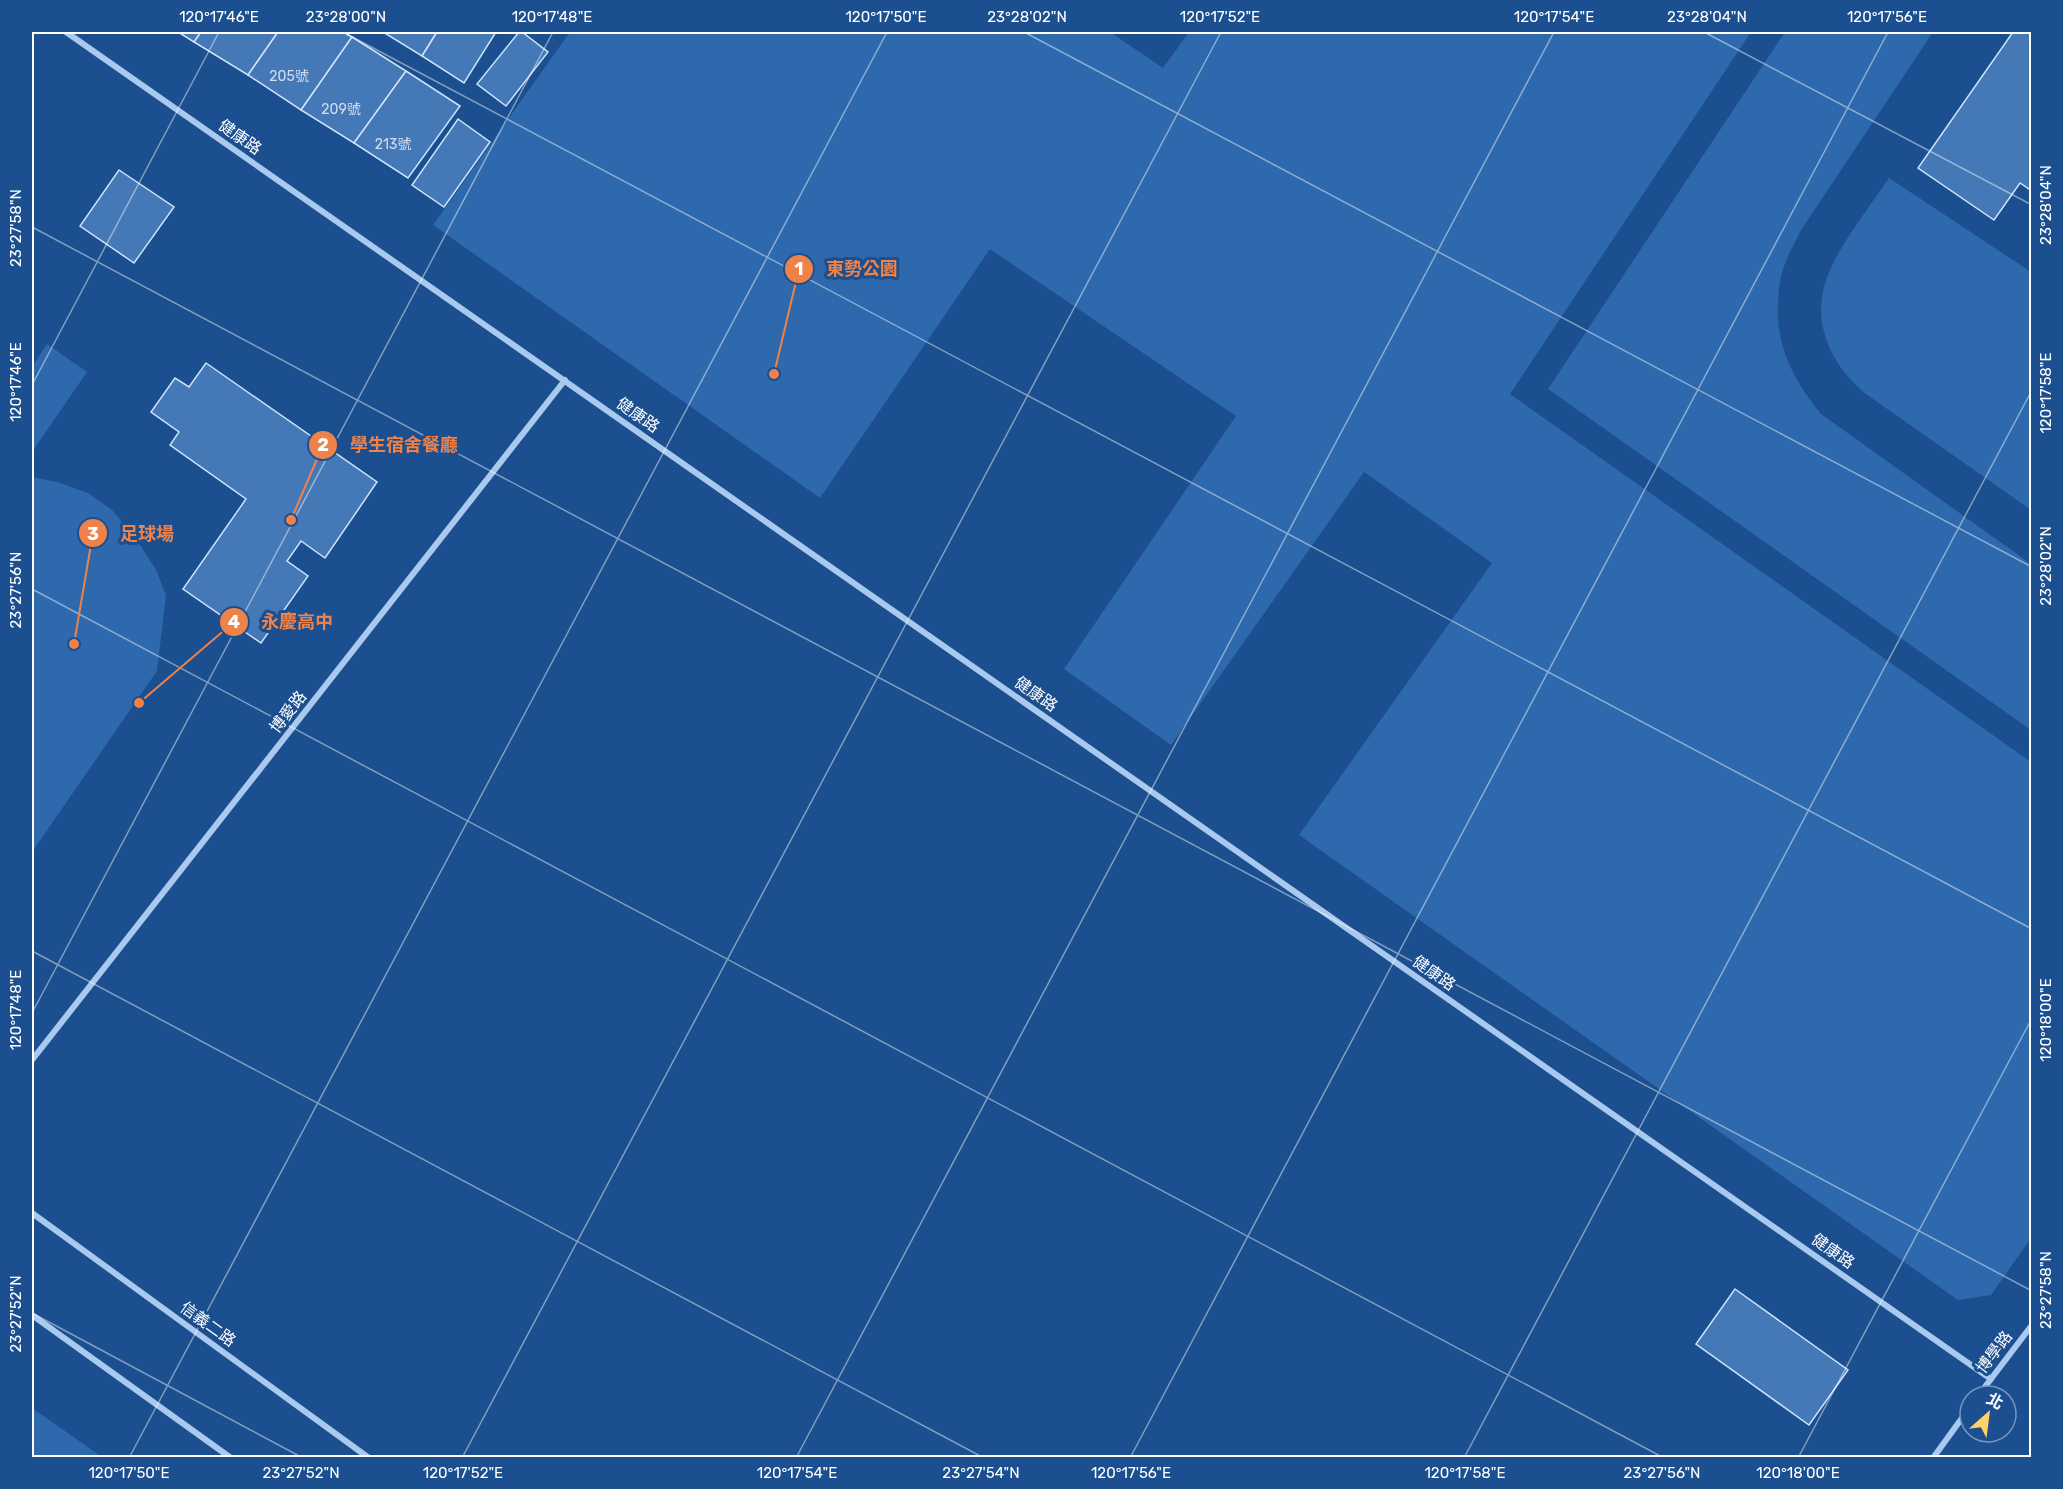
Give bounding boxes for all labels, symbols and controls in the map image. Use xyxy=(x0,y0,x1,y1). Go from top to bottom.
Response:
text: 120°17'46"E xyxy=(179,8,259,26)
text: 23°28'00"N xyxy=(306,8,386,26)
text: 120°17'48"E xyxy=(512,8,592,26)
text: 120°17'50"E xyxy=(845,8,927,26)
text: 23°28'02"N xyxy=(987,8,1067,26)
text: 120°17'52"E xyxy=(1180,8,1260,26)
text: 120°17'54"E xyxy=(1514,8,1594,26)
text: 23°28'04"N xyxy=(1667,8,1747,26)
text: 120°17'56"E xyxy=(1847,8,1927,26)
house number: 205號 xyxy=(269,68,309,85)
house number: 209號 xyxy=(321,101,361,118)
street label: 健康路 xyxy=(215,115,265,159)
house number: 213號 xyxy=(375,136,411,153)
text: 23°28'04"N xyxy=(2037,165,2055,245)
text: 23°27'58"N xyxy=(7,189,25,267)
callout: 東勢公園 xyxy=(784,251,910,287)
text: 1 xyxy=(795,258,803,280)
text: 東勢公園 xyxy=(826,258,898,280)
text: 120°17'46"E xyxy=(7,342,25,422)
text: 120°17'58"E xyxy=(2037,352,2055,434)
street label: 健康路 xyxy=(613,393,663,437)
callout: 學生宿舍餐廳 xyxy=(308,427,470,463)
text: 2 xyxy=(317,434,329,456)
text: 學生宿舍餐廳 xyxy=(350,434,458,456)
callout: 足球場 xyxy=(78,515,186,551)
text: 3 xyxy=(87,523,99,545)
text: 足球場 xyxy=(120,523,174,545)
text: 23°28'02"N xyxy=(2037,526,2055,606)
text: 23°27'56"N xyxy=(7,552,25,628)
callout: 永慶高中 xyxy=(219,604,345,640)
text: 4 xyxy=(228,611,240,633)
text: 永慶高中 xyxy=(261,611,333,633)
street label: 健康路 xyxy=(1011,672,1061,716)
street label: 博愛路 xyxy=(266,687,310,737)
street label: 健康路 xyxy=(1409,951,1459,995)
text: 120°17'48"E xyxy=(7,970,25,1050)
text: 120°18'00"E xyxy=(2037,978,2055,1062)
street label: 健康路 xyxy=(1808,1229,1858,1273)
text: 23°27'58"N xyxy=(2037,1251,2055,1329)
text: 23°27'52"N xyxy=(7,1275,25,1353)
street label: 信義二路 xyxy=(177,1298,239,1350)
street label: 博學路 xyxy=(1972,1327,2016,1377)
north arrow xyxy=(1958,1384,2018,1444)
text: 北 xyxy=(1983,1389,2006,1413)
text: 120°17'50"E xyxy=(88,1464,170,1482)
text: 23°27'52"N xyxy=(262,1464,340,1482)
text: 120°17'52"E xyxy=(423,1464,503,1482)
text: 120°17'54"E xyxy=(757,1464,837,1482)
text: 23°27'54"N xyxy=(942,1464,1020,1482)
text: 120°17'56"E xyxy=(1091,1464,1171,1482)
text: 120°17'58"E xyxy=(1424,1464,1506,1482)
text: 23°27'56"N xyxy=(1624,1464,1700,1482)
text: 120°18'00"E xyxy=(1756,1464,1840,1482)

